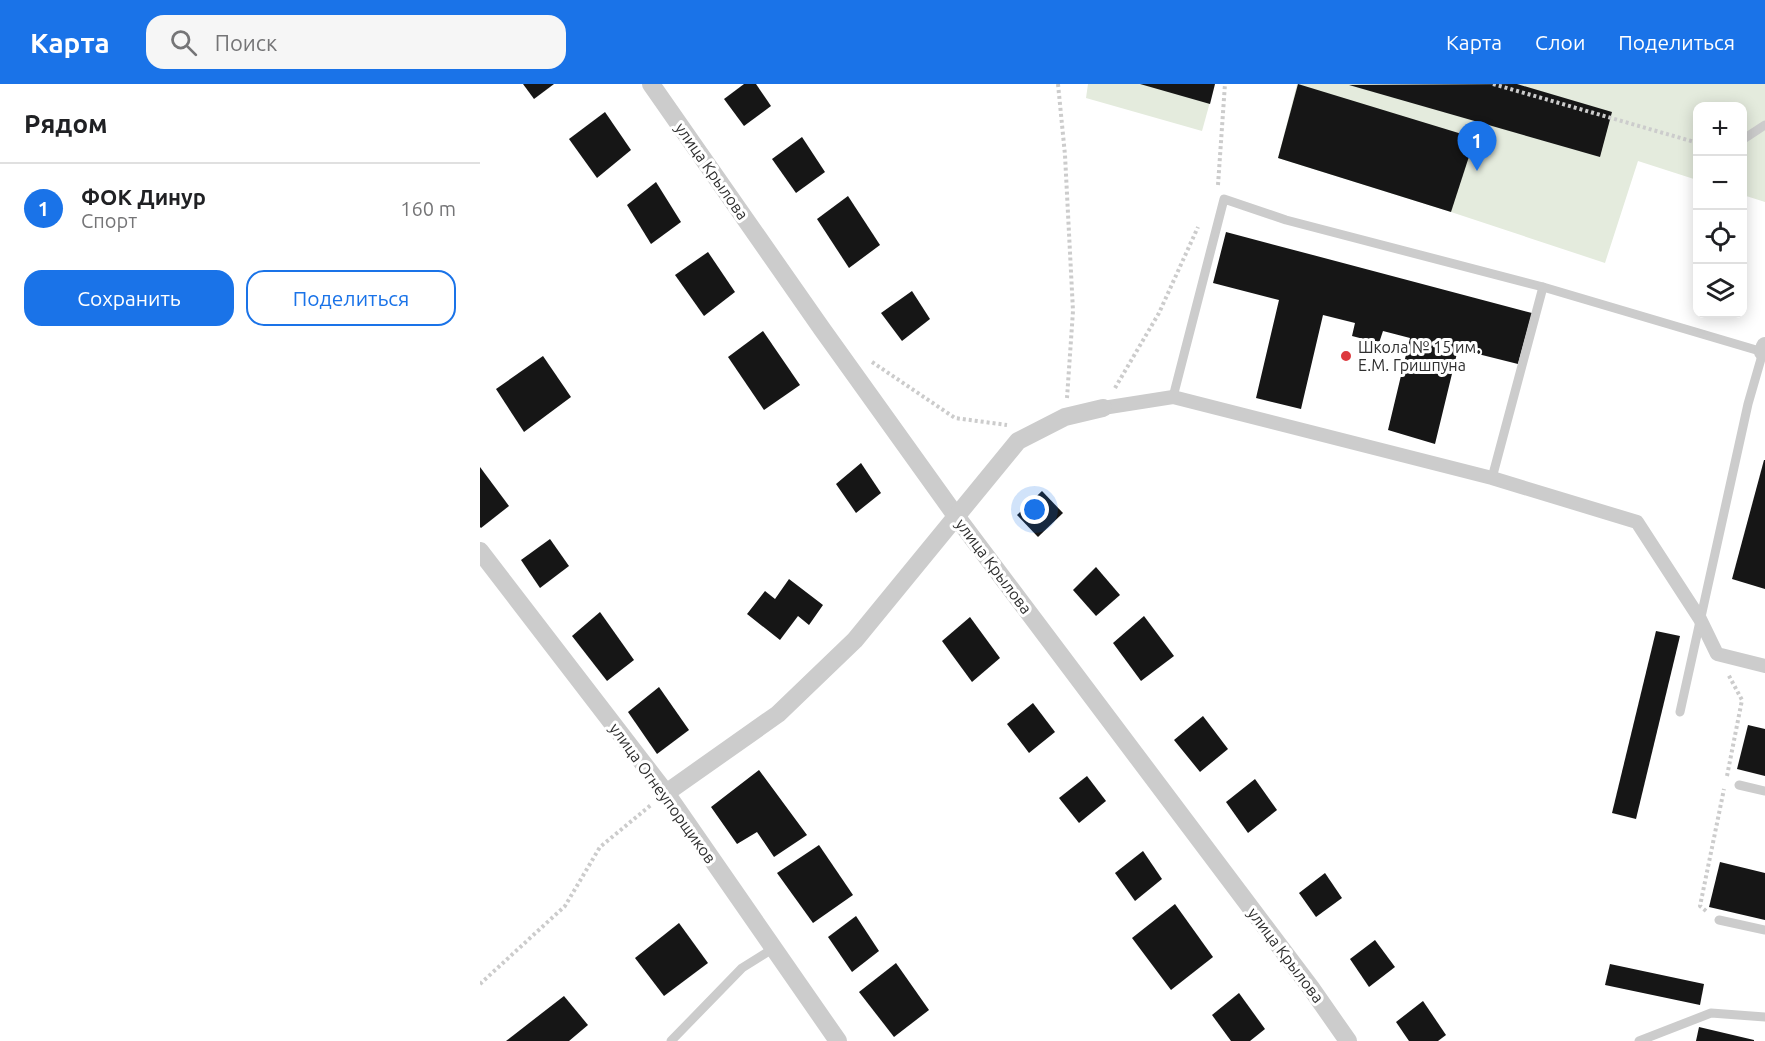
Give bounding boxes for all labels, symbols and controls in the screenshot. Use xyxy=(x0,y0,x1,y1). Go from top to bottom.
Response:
search box xyxy=(146,15,566,69)
icon: search xyxy=(167,26,200,59)
text: Карта xyxy=(30,27,110,58)
text: Поиск xyxy=(215,30,277,55)
text: Карта xyxy=(1446,30,1502,54)
text: Слои xyxy=(1535,30,1585,54)
text: Поделиться xyxy=(1618,30,1735,54)
map controls xyxy=(1693,102,1747,318)
button: + xyxy=(1693,102,1747,156)
text: Рядом xyxy=(24,109,108,138)
street label: улица Крылова xyxy=(672,119,752,223)
pin: 1 xyxy=(1458,122,1496,171)
button: − xyxy=(1693,156,1747,210)
text: ФОК Динур xyxy=(81,184,206,209)
text: 1 xyxy=(38,197,49,220)
text: 160 m xyxy=(400,197,456,220)
text: Спорт xyxy=(81,209,137,232)
button: locate xyxy=(1693,210,1747,264)
button: layers xyxy=(1693,264,1747,318)
button: Сохранить xyxy=(24,270,234,326)
button: Поделиться xyxy=(246,270,456,326)
place label: Школа № 15 им. Е.М. Гришпуна xyxy=(1358,338,1480,374)
marker: Школа № 15 им. Е.М. Гришпуна xyxy=(1339,349,1353,363)
your location xyxy=(1020,495,1049,524)
street label: улица Крылова xyxy=(952,515,1036,617)
street label: улица Огнеупорщиков xyxy=(606,719,720,867)
street label: улица Крылова xyxy=(1244,904,1328,1006)

